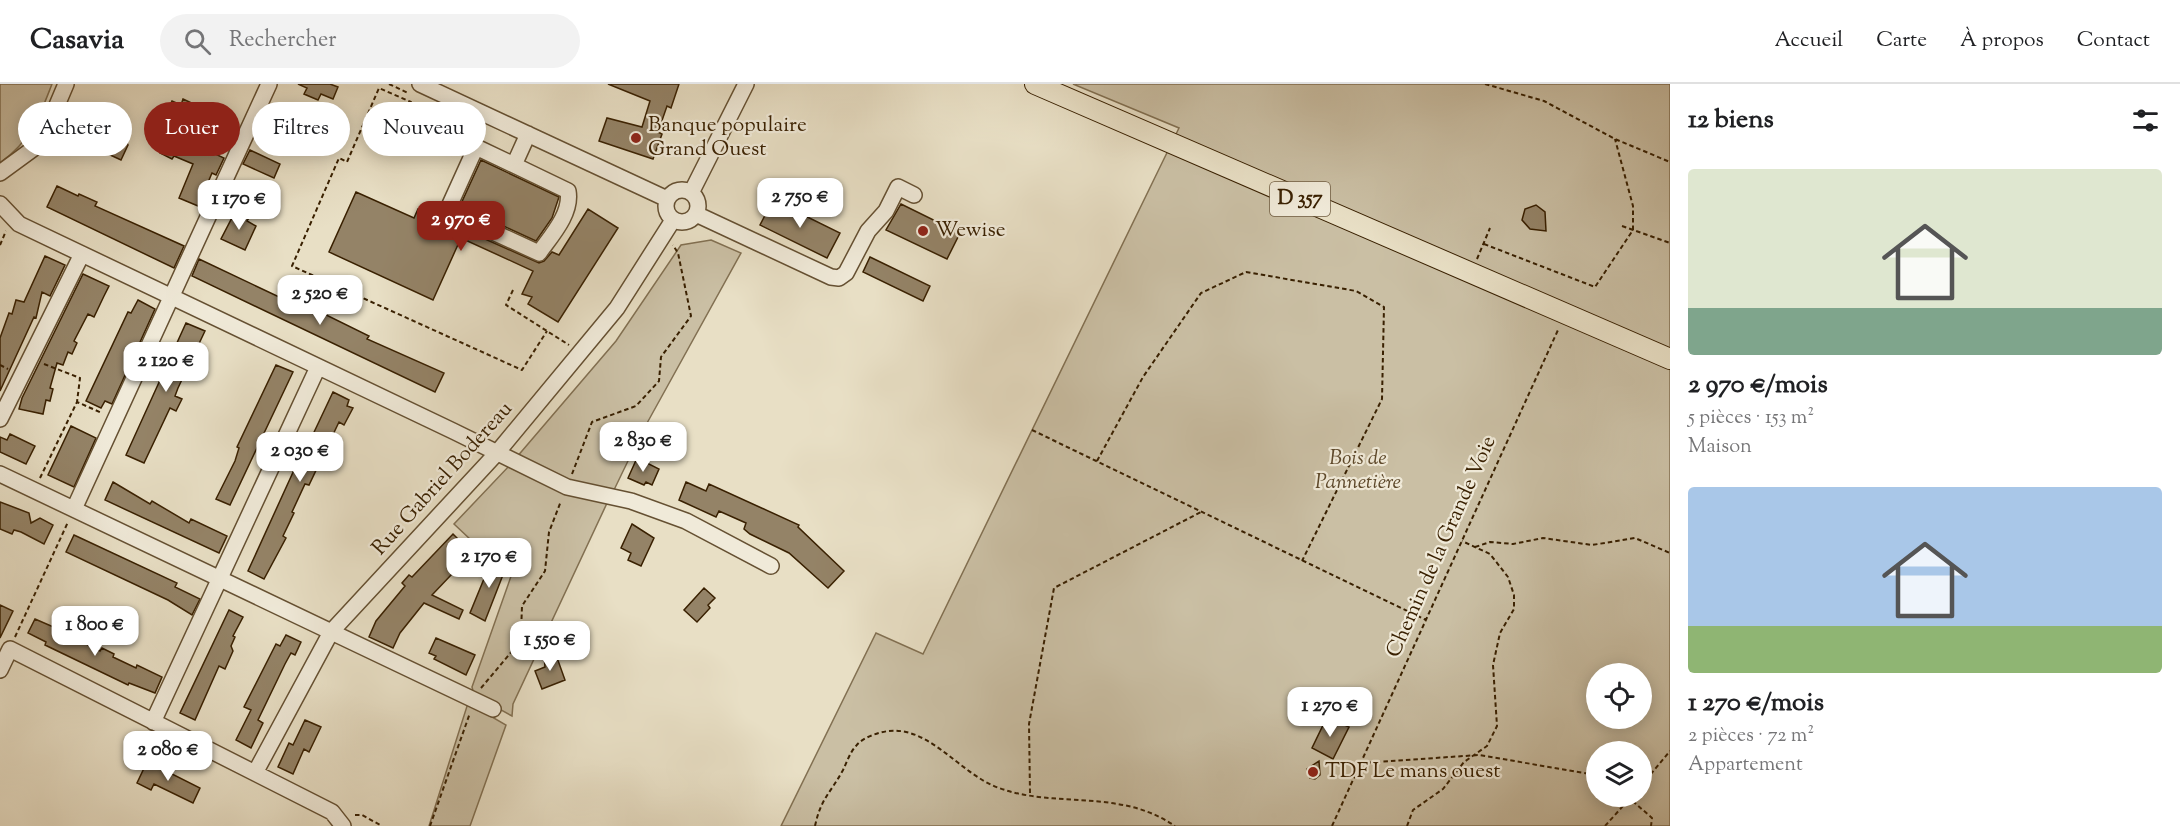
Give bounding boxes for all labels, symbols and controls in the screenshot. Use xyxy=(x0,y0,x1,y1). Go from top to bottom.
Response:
search box xyxy=(160,14,580,68)
text: Casavia xyxy=(30,21,124,61)
icon: search xyxy=(181,25,214,58)
text: Rechercher xyxy=(229,25,337,57)
text: Accueil xyxy=(1775,26,1843,56)
text: Carte xyxy=(1876,26,1927,56)
text: À propos xyxy=(1960,26,2044,56)
text: Contact xyxy=(2077,26,2150,56)
chip: Acheter xyxy=(18,102,132,156)
chip: Louer xyxy=(144,102,240,156)
chip: Filtres xyxy=(252,102,350,156)
chip: Nouveau xyxy=(362,102,486,156)
text: 12 biens xyxy=(1688,102,1774,139)
icon: filters xyxy=(2129,104,2162,137)
place label: Banque populaire Grand Ouest xyxy=(648,111,807,165)
marker: Banque populaire Grand Ouest xyxy=(629,131,643,145)
pin: 2 750 € xyxy=(745,178,855,229)
pin: 1 170 € xyxy=(184,180,294,231)
road number: D 357 xyxy=(1270,182,1330,216)
text: 2 750 € xyxy=(771,183,829,212)
text: 1 170 € xyxy=(212,185,266,214)
pin: 2 970 € xyxy=(406,201,516,252)
text: 2 970 € xyxy=(431,206,491,235)
icon: home xyxy=(1871,208,1979,316)
place label: Wewise xyxy=(935,216,1005,246)
marker: Wewise xyxy=(916,224,930,238)
pin: 2 520 € xyxy=(265,275,375,326)
text: 2 520 € xyxy=(292,280,348,309)
pin: 2 120 € xyxy=(111,342,221,393)
text: 2 120 € xyxy=(138,347,194,376)
text: 2 970 €/mois xyxy=(1688,367,1828,404)
street label: Rue Gabriel Bodereau xyxy=(366,395,520,563)
text: 5 pièces · 153 m² xyxy=(1688,404,1814,433)
pin: 2 830 € xyxy=(588,422,698,473)
text: 2 830 € xyxy=(614,427,672,456)
street label: Chemin de la Grande Voie xyxy=(1380,431,1504,663)
pin: 2 030 € xyxy=(245,432,355,483)
text: Maison xyxy=(1688,433,1752,462)
text: 2 030 € xyxy=(270,437,330,466)
park label: Bois de Pannetière xyxy=(1315,444,1401,498)
icon: home xyxy=(1871,526,1979,634)
pin: 2 170 € xyxy=(434,538,544,589)
text: 2 170 € xyxy=(460,543,518,572)
pin: 1 800 € xyxy=(40,606,150,657)
text: 1 800 € xyxy=(66,611,124,640)
pin: 1 550 € xyxy=(495,621,605,672)
text: 1 550 € xyxy=(524,626,576,655)
map controls xyxy=(1586,663,1652,807)
button: locate xyxy=(1586,663,1652,729)
text: 1 270 €/mois xyxy=(1688,685,1824,722)
pin: 1 270 € xyxy=(1275,687,1385,738)
text: 1 270 € xyxy=(1301,692,1359,721)
text: 2 pièces · 72 m² xyxy=(1688,722,1814,751)
pin: 2 080 € xyxy=(113,731,223,782)
text: 2 080 € xyxy=(137,736,199,765)
button: layers xyxy=(1586,741,1652,807)
text: Appartement xyxy=(1688,751,1803,780)
place label: TDF Le mans ouest xyxy=(1325,757,1500,787)
marker: TDF Le mans ouest xyxy=(1306,765,1320,779)

